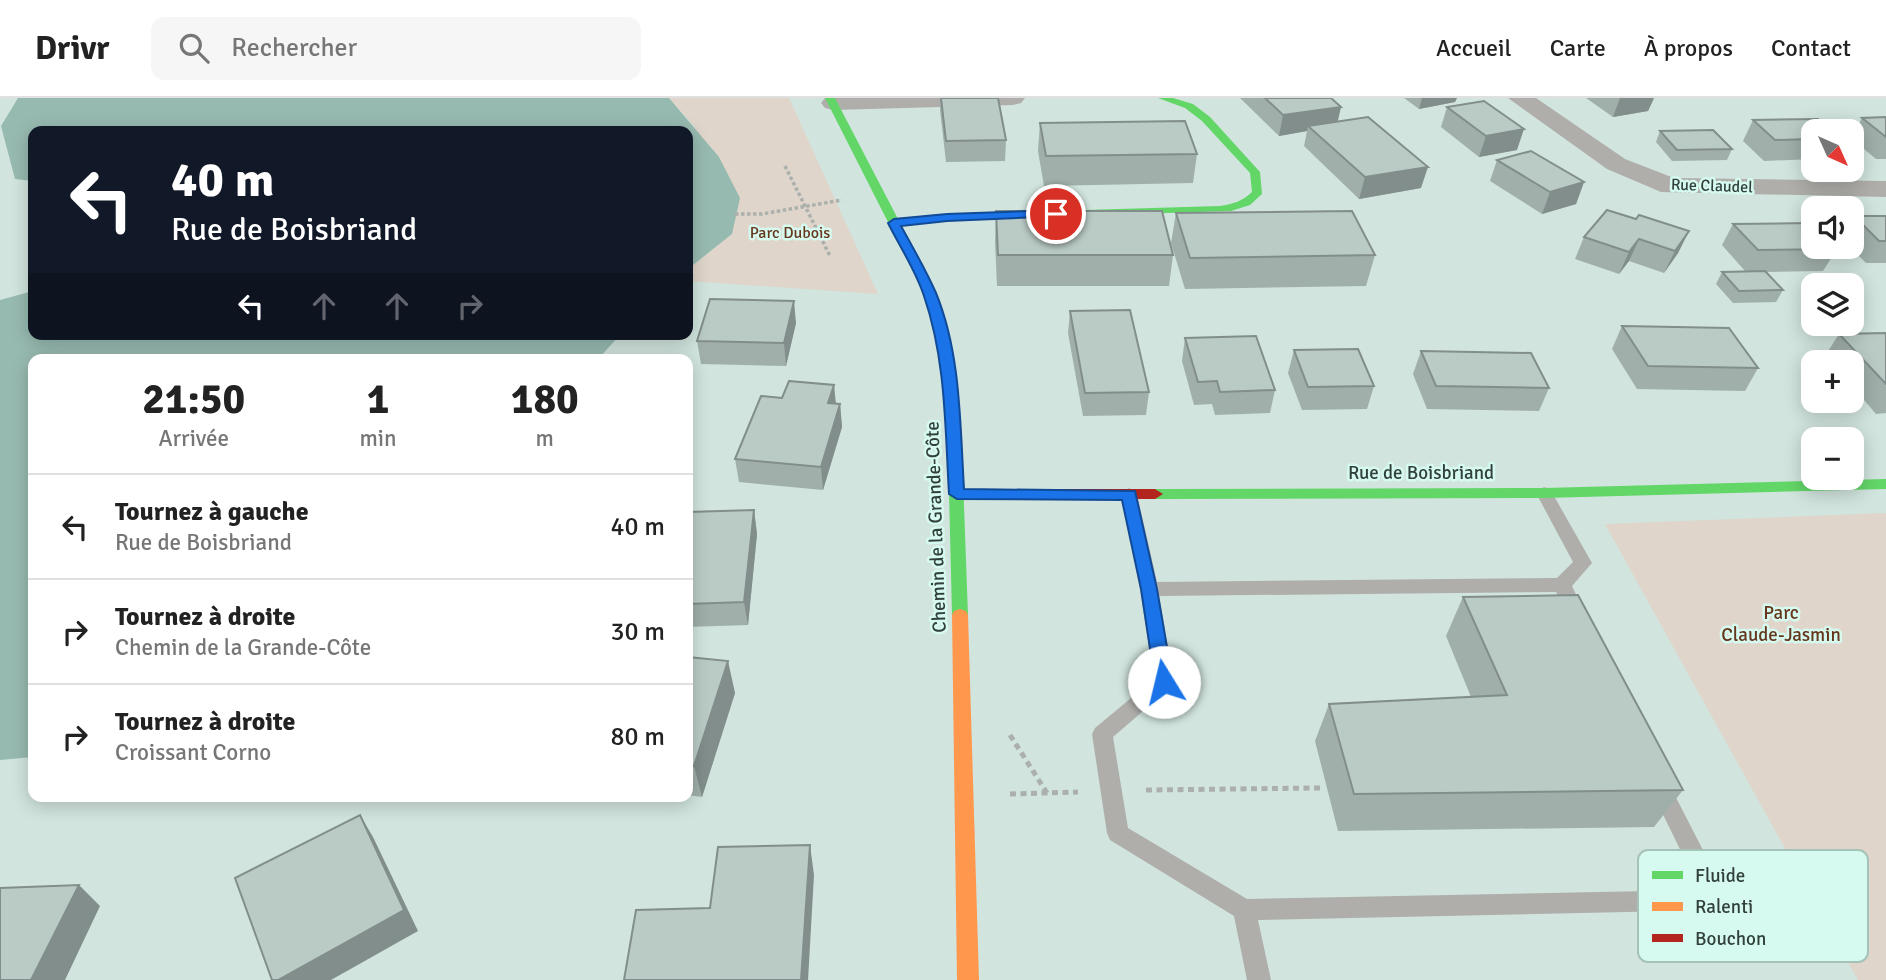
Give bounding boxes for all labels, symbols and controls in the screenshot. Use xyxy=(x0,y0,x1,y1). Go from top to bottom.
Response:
search box xyxy=(151,17,641,80)
text: Drivr xyxy=(35,28,109,69)
icon: search xyxy=(175,29,213,67)
text: Rechercher xyxy=(231,32,357,64)
text: Accueil xyxy=(1436,33,1512,63)
text: Carte xyxy=(1550,33,1606,63)
text: À propos xyxy=(1644,33,1733,63)
text: Contact xyxy=(1771,33,1851,63)
north arrow xyxy=(1801,119,1864,182)
map controls xyxy=(1801,119,1864,490)
text: 40 m xyxy=(171,150,274,210)
icon: left xyxy=(56,154,147,245)
street label: Rue Claudel xyxy=(1671,175,1754,197)
pin xyxy=(1026,184,1086,244)
icon: arrive xyxy=(1037,195,1075,233)
button: sound xyxy=(1801,196,1864,259)
text: Rue de Boisbriand xyxy=(171,210,417,249)
park label: Parc Dubois xyxy=(750,223,830,243)
button: layers xyxy=(1801,273,1864,336)
icon: left xyxy=(232,287,270,325)
icon: ahead xyxy=(305,287,343,325)
icon: ahead xyxy=(378,287,416,325)
icon: right xyxy=(451,287,489,325)
button: + xyxy=(1801,350,1864,413)
text: 21:50 xyxy=(142,374,245,425)
text: 1 xyxy=(367,374,389,425)
text: 180 xyxy=(511,374,579,425)
street label: Chemin de la Grande-Côte xyxy=(920,421,952,633)
text: Arrivée xyxy=(158,424,229,453)
text: min xyxy=(359,424,397,453)
text: m xyxy=(536,424,554,453)
button: − xyxy=(1801,427,1864,490)
street label: Rue de Boisbriand xyxy=(1348,461,1494,485)
text: Tournez à gauche xyxy=(115,496,309,528)
icon: left xyxy=(56,508,94,546)
text: 40 m xyxy=(610,511,665,543)
text: Rue de Boisbriand xyxy=(115,528,292,557)
text: Tournez à droite xyxy=(115,601,295,633)
park label: Parc Claude-Jasmin xyxy=(1721,601,1841,647)
icon: right xyxy=(56,613,94,651)
text: 30 m xyxy=(610,616,665,648)
text: Chemin de la Grande-Côte xyxy=(115,633,371,662)
position arrow xyxy=(1127,645,1201,719)
text: Tournez à droite xyxy=(115,706,295,738)
icon: right xyxy=(56,718,94,756)
text: 80 m xyxy=(610,721,665,753)
text: Croissant Corno xyxy=(115,738,271,767)
legend xyxy=(1638,850,1868,962)
text: Fluide xyxy=(1695,864,1745,888)
text: Ralenti xyxy=(1695,895,1753,919)
text: Bouchon xyxy=(1695,927,1766,951)

